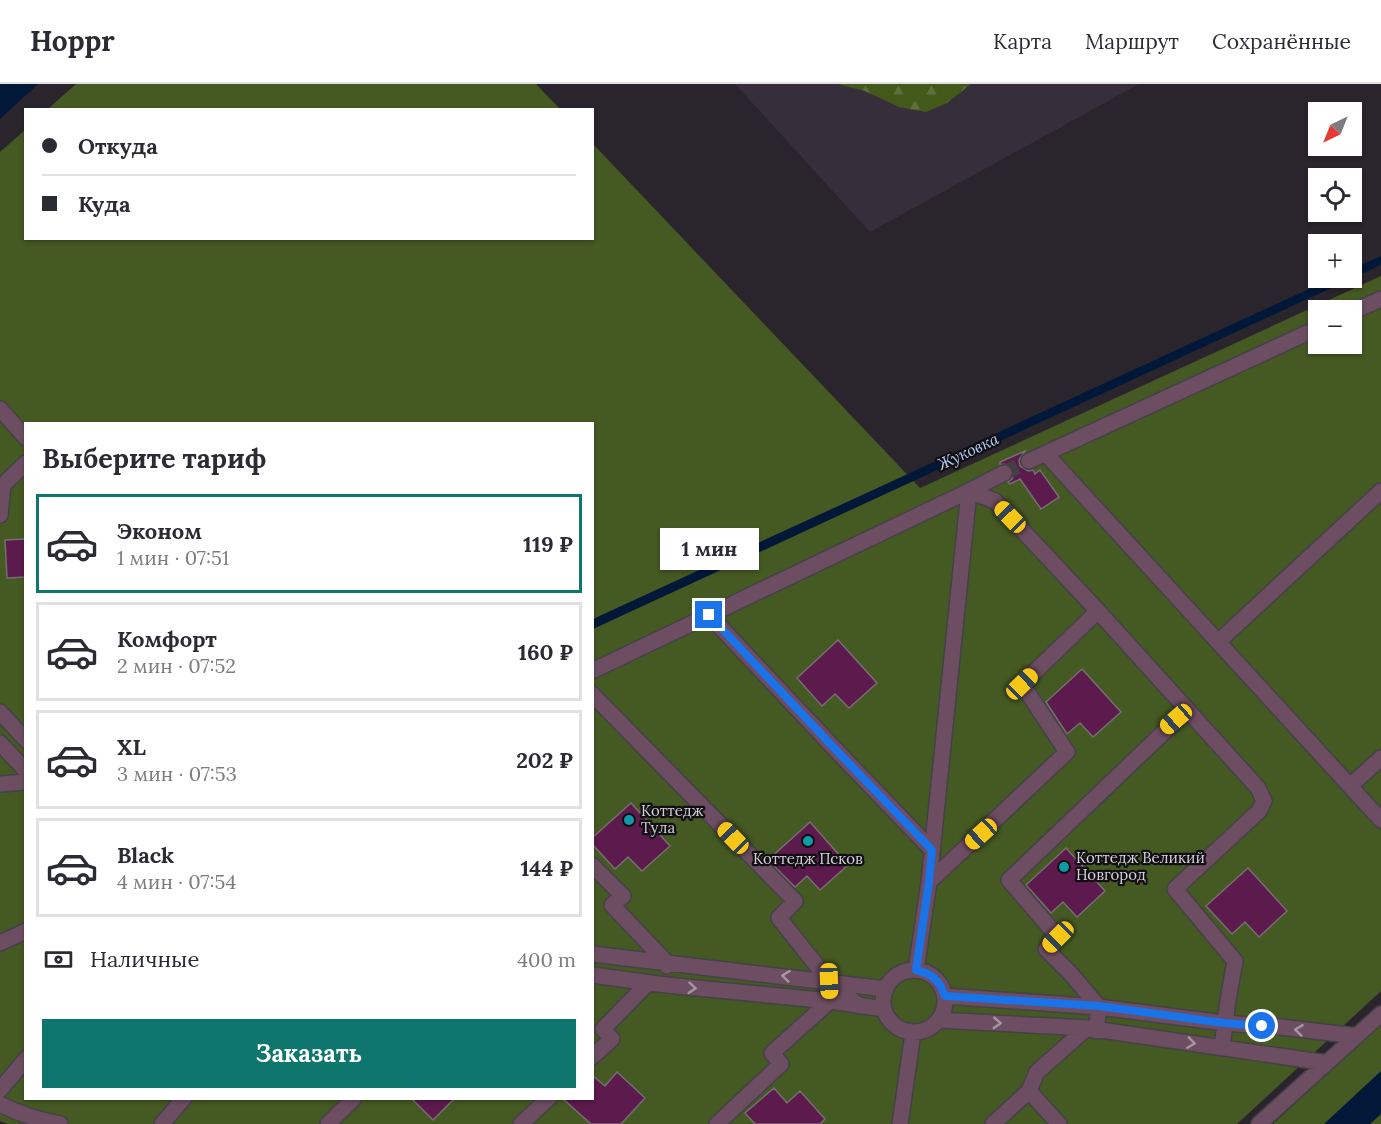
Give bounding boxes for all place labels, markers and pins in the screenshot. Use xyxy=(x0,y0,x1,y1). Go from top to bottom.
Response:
place label: Коттедж Тула xyxy=(641,801,704,837)
marker: Коттедж Тула xyxy=(622,813,636,827)
marker: Коттедж Псков xyxy=(801,834,815,848)
place label: Коттедж Великий Новгород xyxy=(1076,848,1205,884)
place label: Коттедж Псков xyxy=(753,849,863,868)
marker: Коттедж Великий Новгород xyxy=(1057,860,1071,874)

